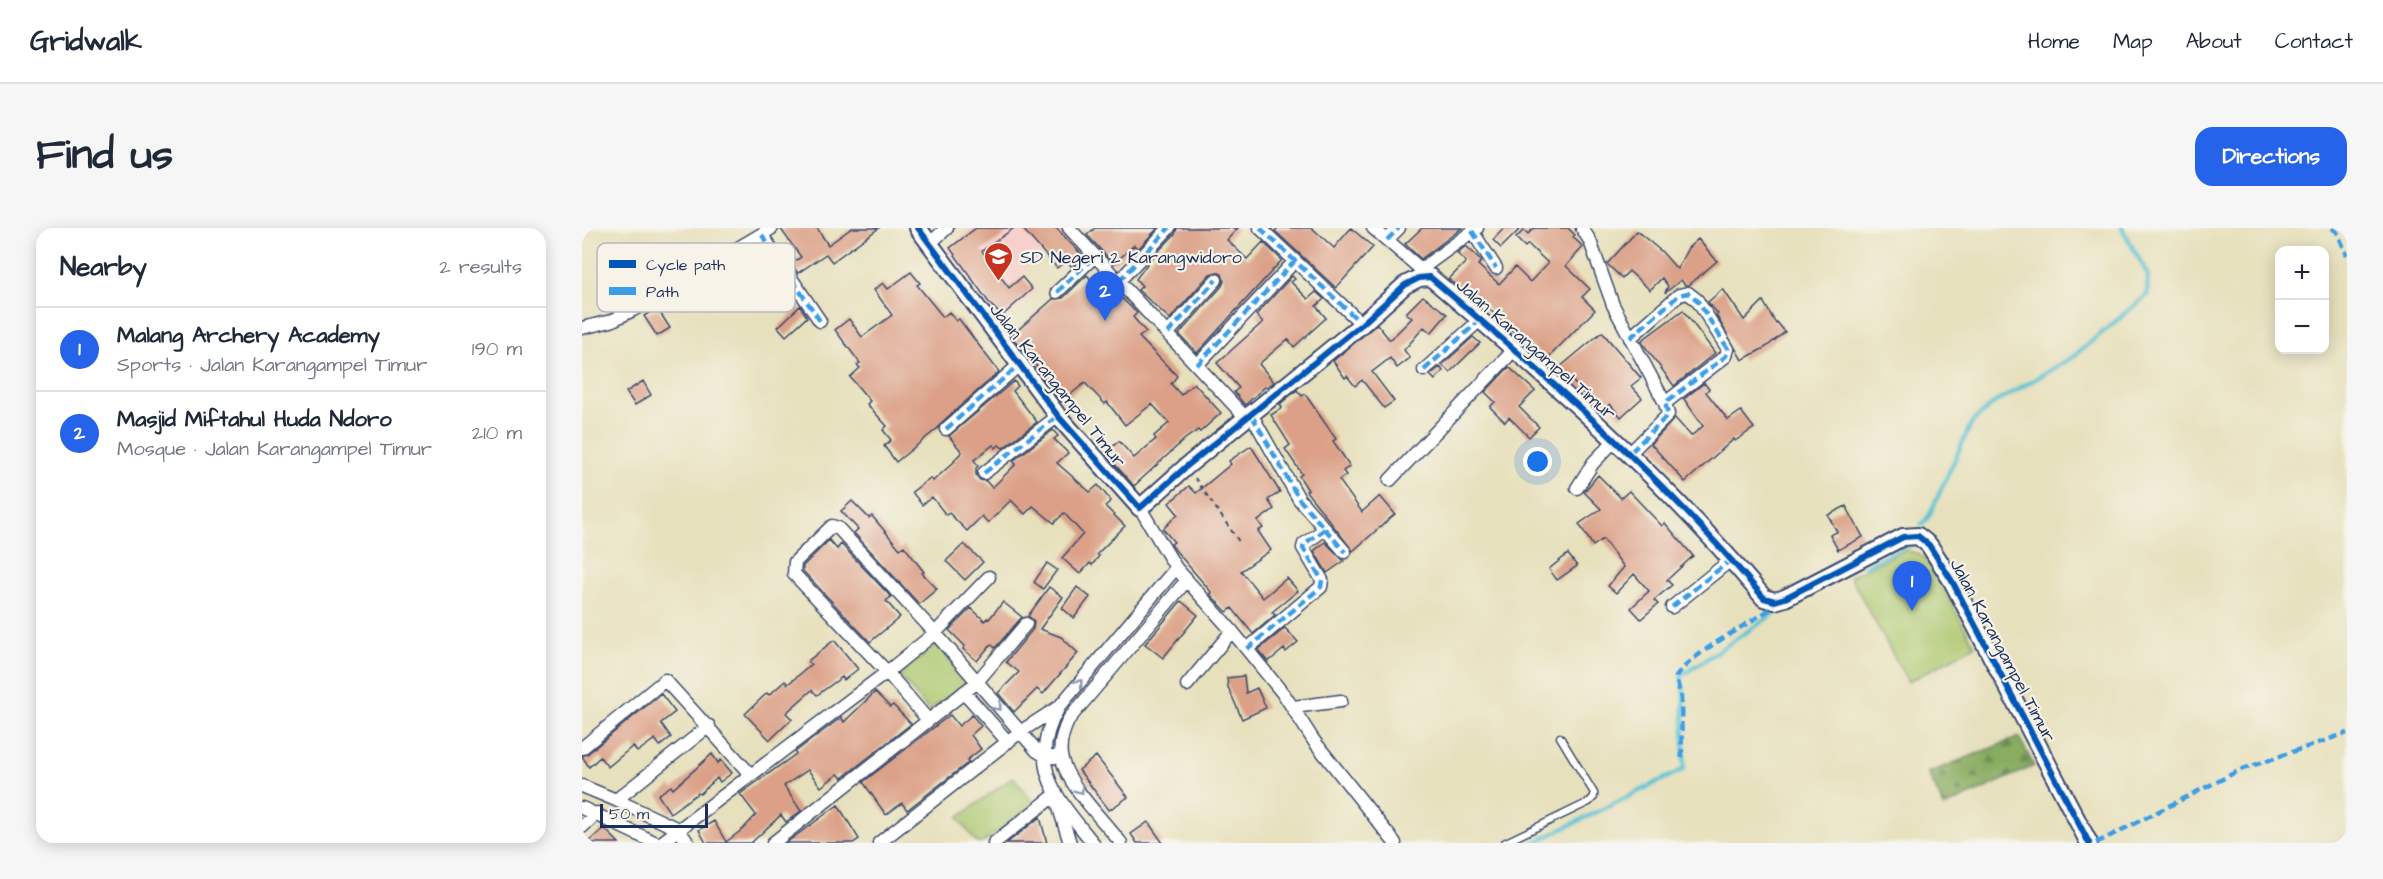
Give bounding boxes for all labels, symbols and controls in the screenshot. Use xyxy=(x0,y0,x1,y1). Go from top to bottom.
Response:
text: Gridwalk xyxy=(30,22,142,61)
text: Home xyxy=(2028,27,2080,56)
text: Map xyxy=(2113,27,2153,56)
text: About xyxy=(2186,27,2242,56)
text: Contact xyxy=(2275,27,2353,56)
text: Find us xyxy=(36,127,173,185)
button: Directions xyxy=(2195,127,2347,186)
school or university icon: SD Negeri 2 Karangwidoro xyxy=(983,241,1015,283)
legend xyxy=(597,243,795,312)
place label: SD Negeri 2 Karangwidoro xyxy=(1020,245,1242,271)
map controls xyxy=(2275,246,2329,354)
button: + xyxy=(2275,246,2329,300)
text: Nearby xyxy=(60,249,147,285)
text: 2 results xyxy=(439,253,522,281)
text: Cycle path xyxy=(646,254,725,277)
pin: 2 xyxy=(1086,272,1124,321)
street label: Jalan Karangampel Timur xyxy=(1450,273,1621,427)
text: Path xyxy=(646,281,679,303)
street label: Jalan Karangampel Timur xyxy=(983,298,1132,473)
button: − xyxy=(2275,300,2329,354)
text: Malang Archery Academy xyxy=(117,320,380,351)
text: 1 xyxy=(78,335,81,363)
text: 190 m xyxy=(472,335,522,363)
text: Sports · Jalan Karangampel Timur xyxy=(117,351,427,379)
text: Masjid Miftahul Huda Ndoro xyxy=(117,404,392,435)
text: 2 xyxy=(74,419,85,447)
text: 210 m xyxy=(472,419,522,447)
text: Mosque · Jalan Karangampel Timur xyxy=(117,435,432,463)
your location xyxy=(1523,447,1552,476)
street label: Jalan Karangampel Timur xyxy=(1943,554,2062,747)
pin: 1 xyxy=(1892,562,1932,611)
one-way arrow xyxy=(1072,679,1083,690)
one-way arrow xyxy=(991,701,1002,711)
one-way arrow xyxy=(1072,784,1083,795)
scale bar xyxy=(600,801,708,828)
text: 50 m xyxy=(609,803,649,825)

